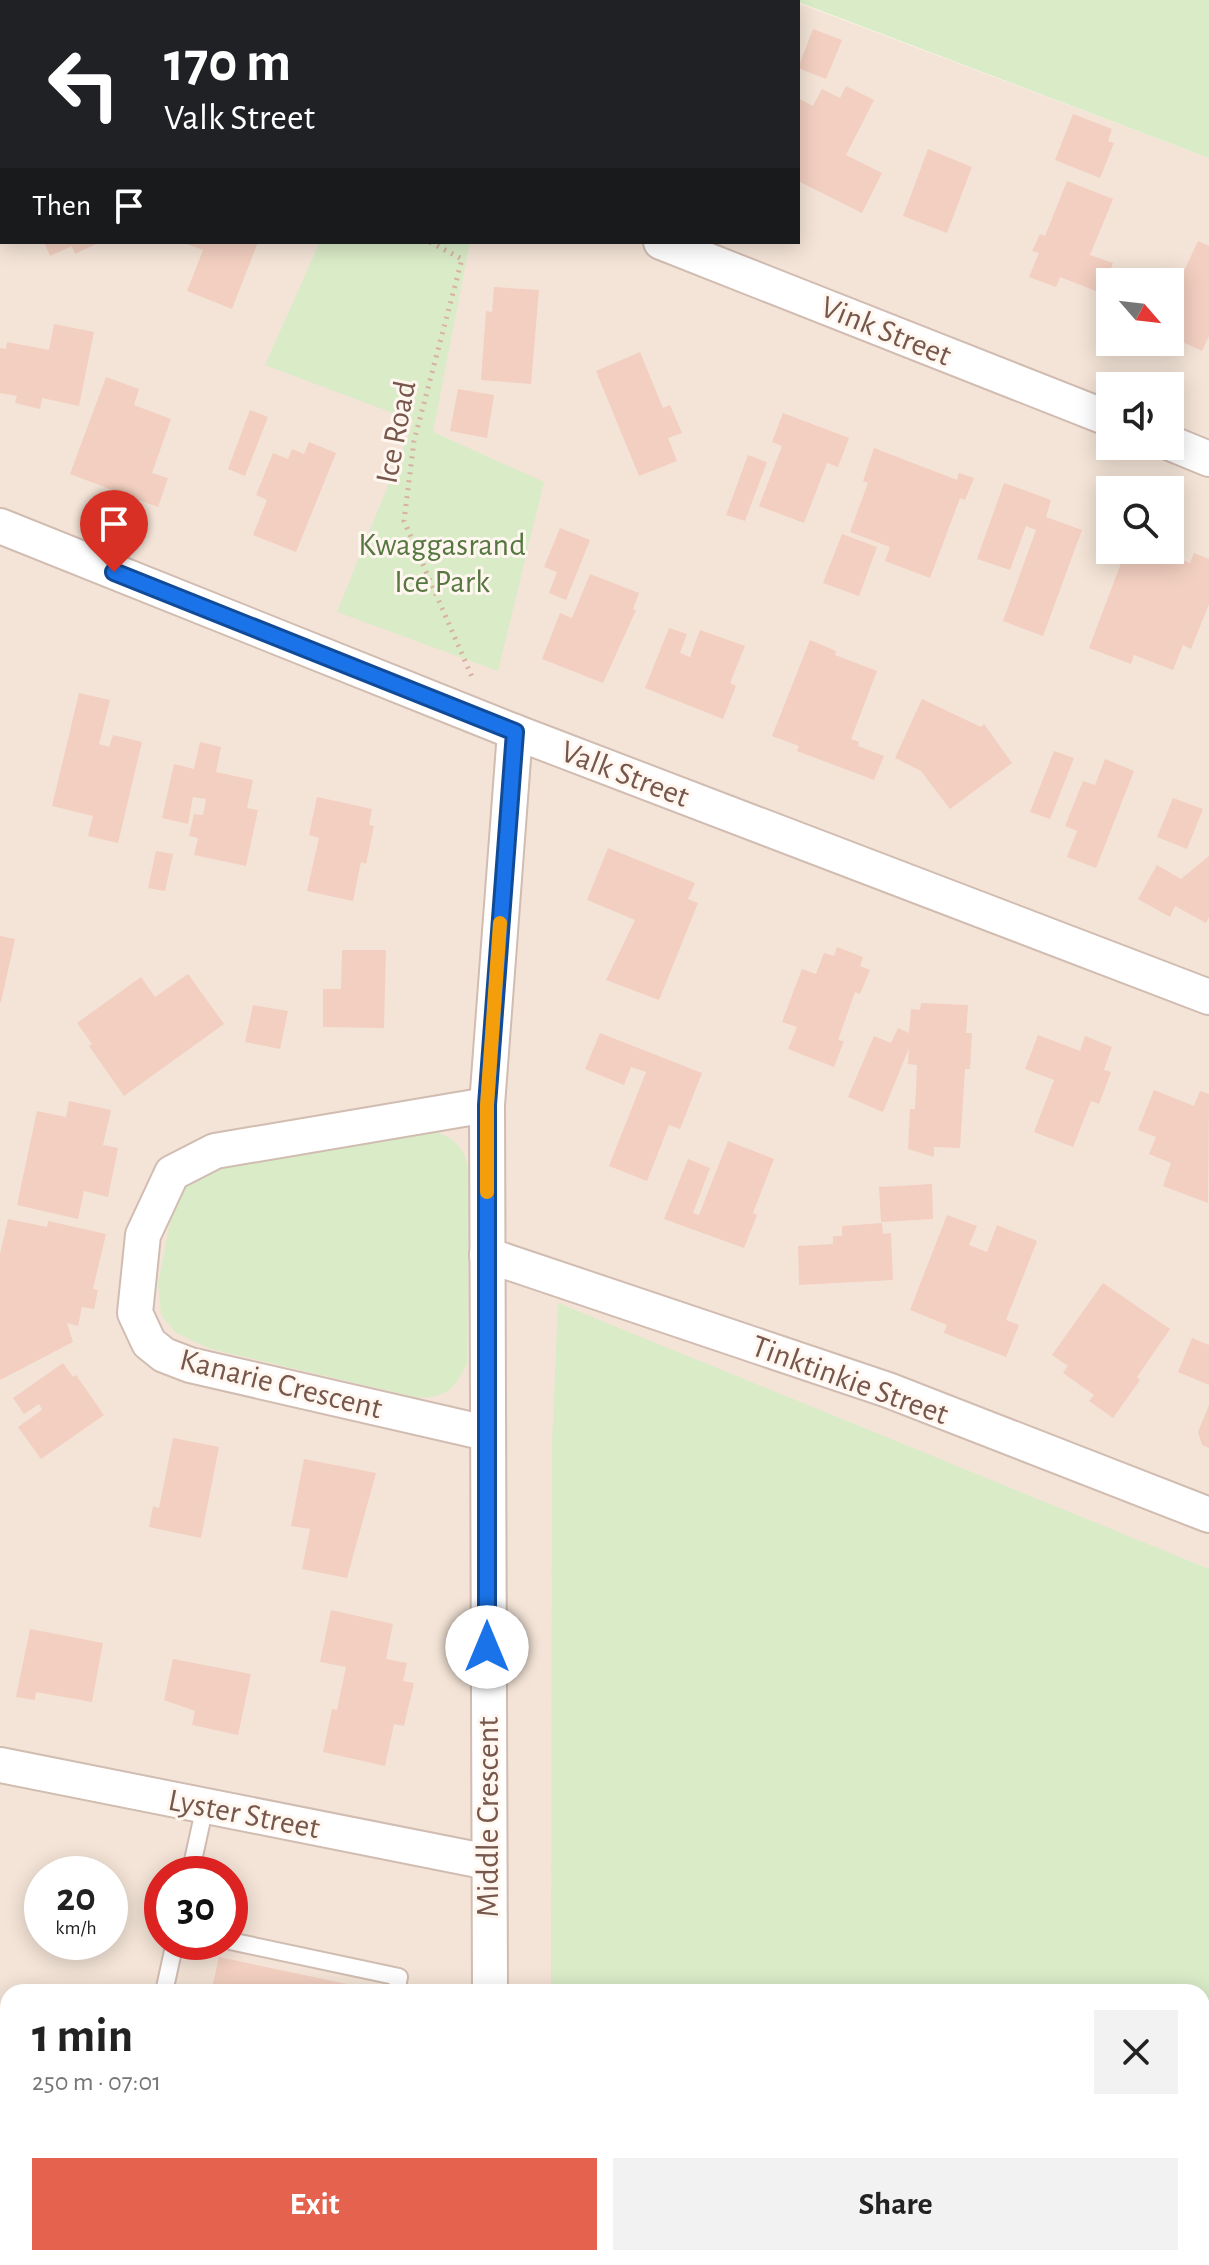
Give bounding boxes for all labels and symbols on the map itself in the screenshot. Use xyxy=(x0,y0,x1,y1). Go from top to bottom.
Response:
north arrow xyxy=(1096,268,1184,356)
street label: Vink Street xyxy=(816,290,956,372)
street label: Ice Road xyxy=(370,378,422,486)
pin xyxy=(80,490,148,572)
park label: Kwaggasrand Ice Park xyxy=(358,529,526,598)
street label: Valk Street xyxy=(557,735,693,813)
street label: Tinktinkie Street xyxy=(747,1330,953,1430)
street label: Kanarie Crescent xyxy=(176,1343,386,1425)
position arrow xyxy=(445,1605,529,1689)
street label: Middle Crescent xyxy=(472,1717,504,1917)
street label: Lyster Street xyxy=(166,1784,322,1844)
speed limit sign: 30 xyxy=(144,1856,248,1960)

